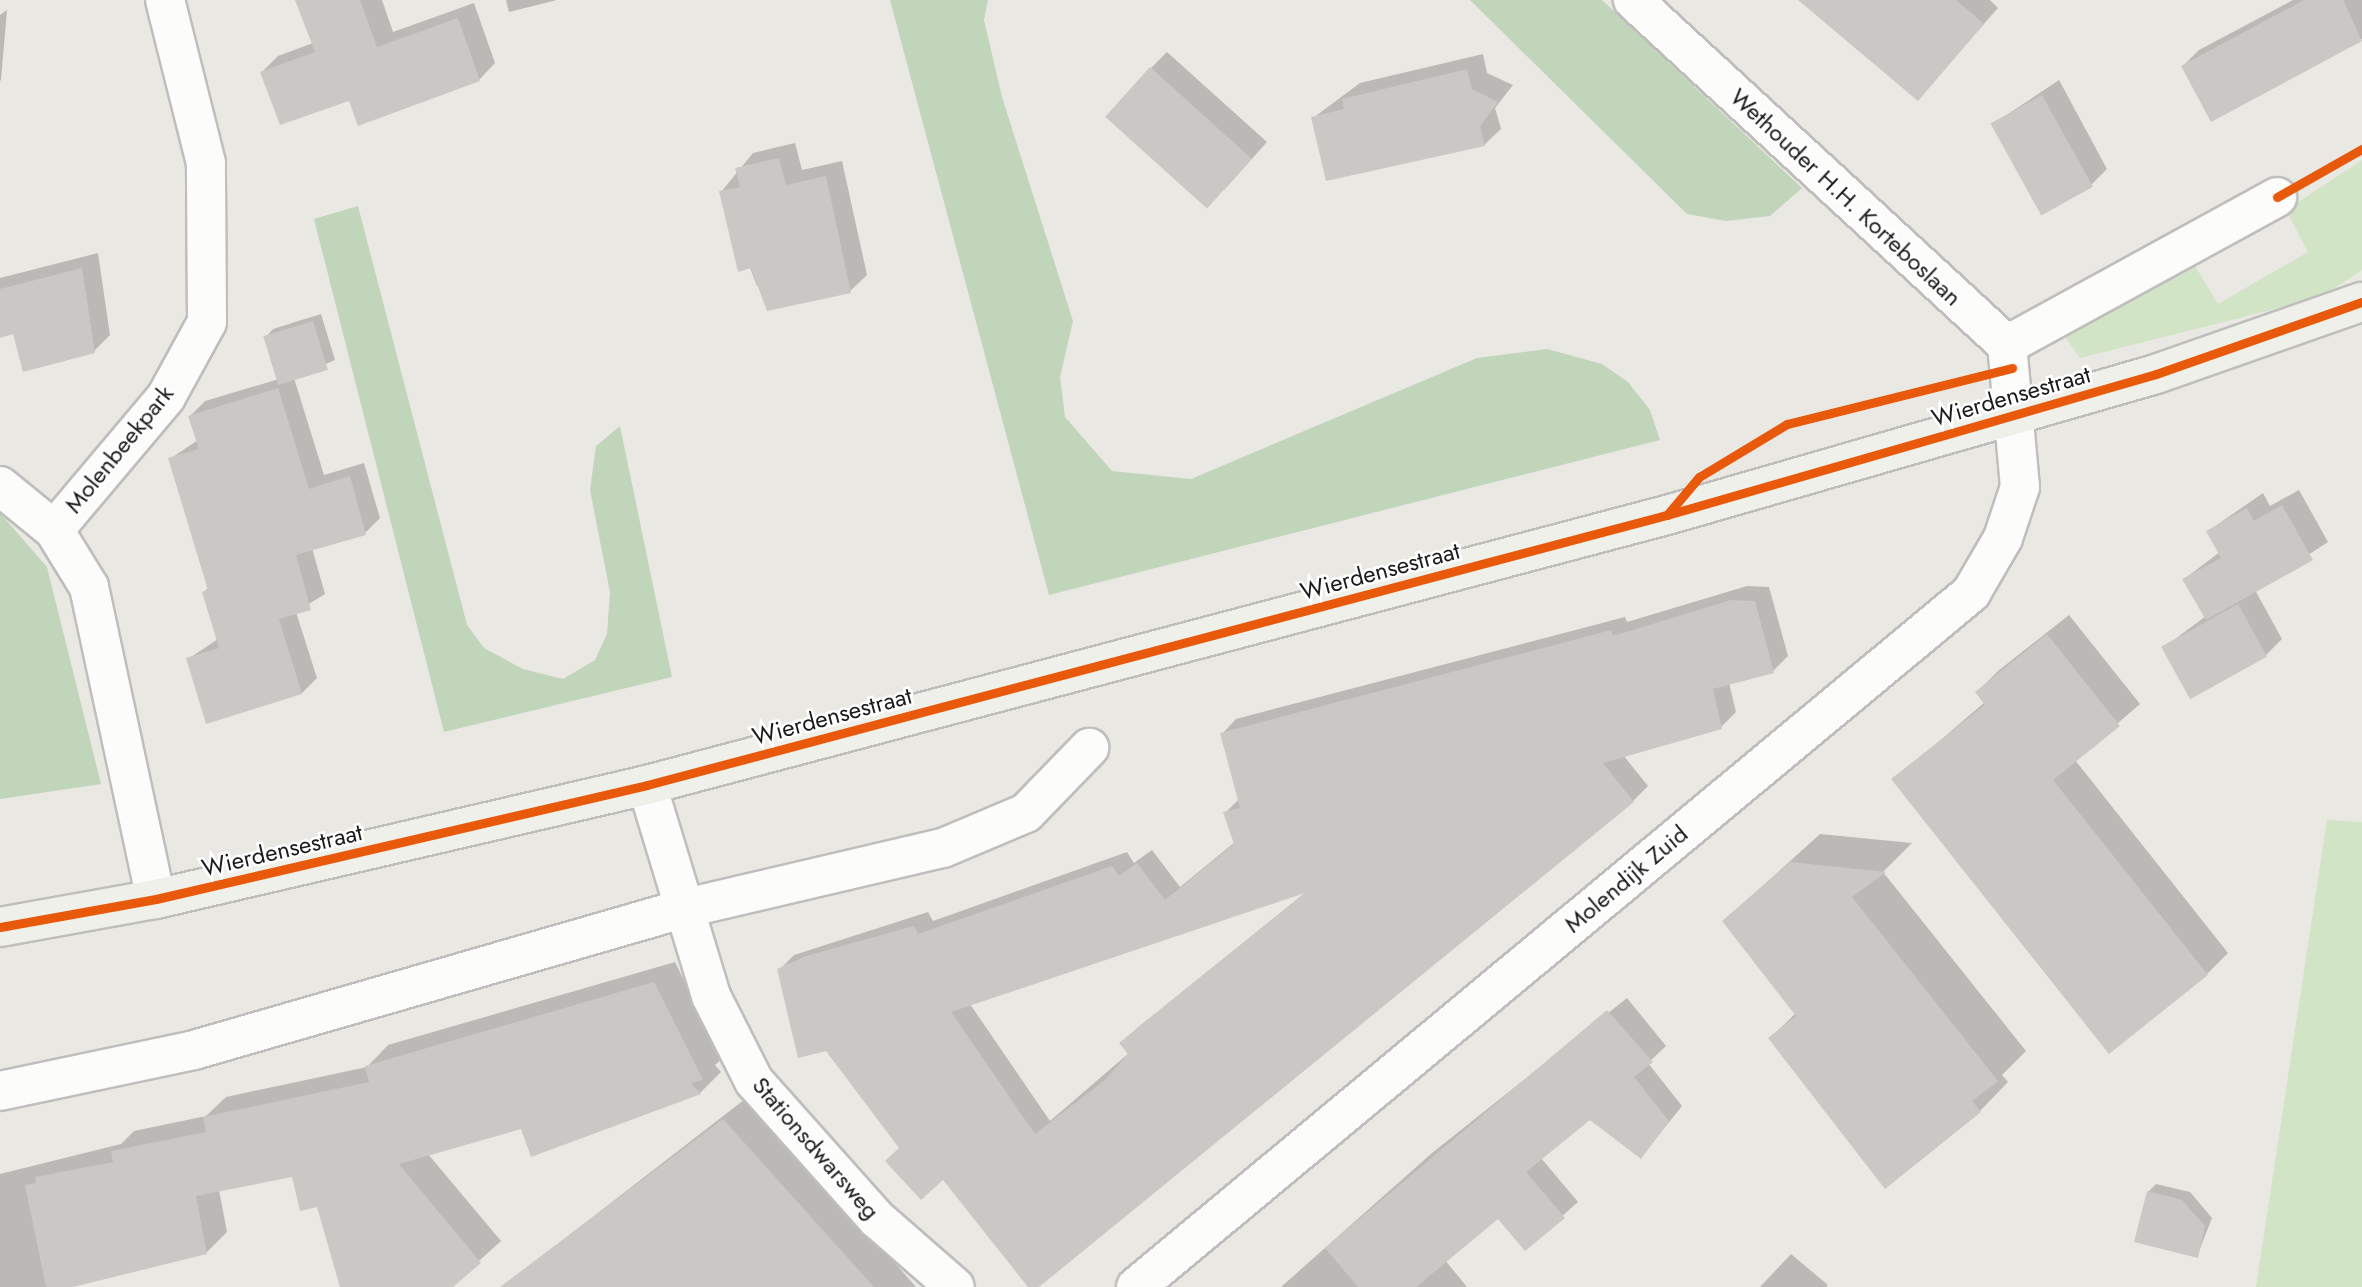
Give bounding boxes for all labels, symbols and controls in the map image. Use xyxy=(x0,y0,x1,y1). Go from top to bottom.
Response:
street label: Wethouder H.H. Korteboslaan xyxy=(1724,82,1968,312)
street label: Wierdensestraat xyxy=(1928,360,2094,432)
street label: Molenbeekpark xyxy=(59,379,179,519)
street label: Wierdensestraat xyxy=(1297,536,1463,606)
street label: Wierdensestraat xyxy=(749,681,915,751)
street label: Wierdensestraat xyxy=(199,818,365,882)
street label: Molendijk Zuid xyxy=(1559,819,1693,939)
street label: Stationsdwarsweg xyxy=(746,1071,886,1225)

